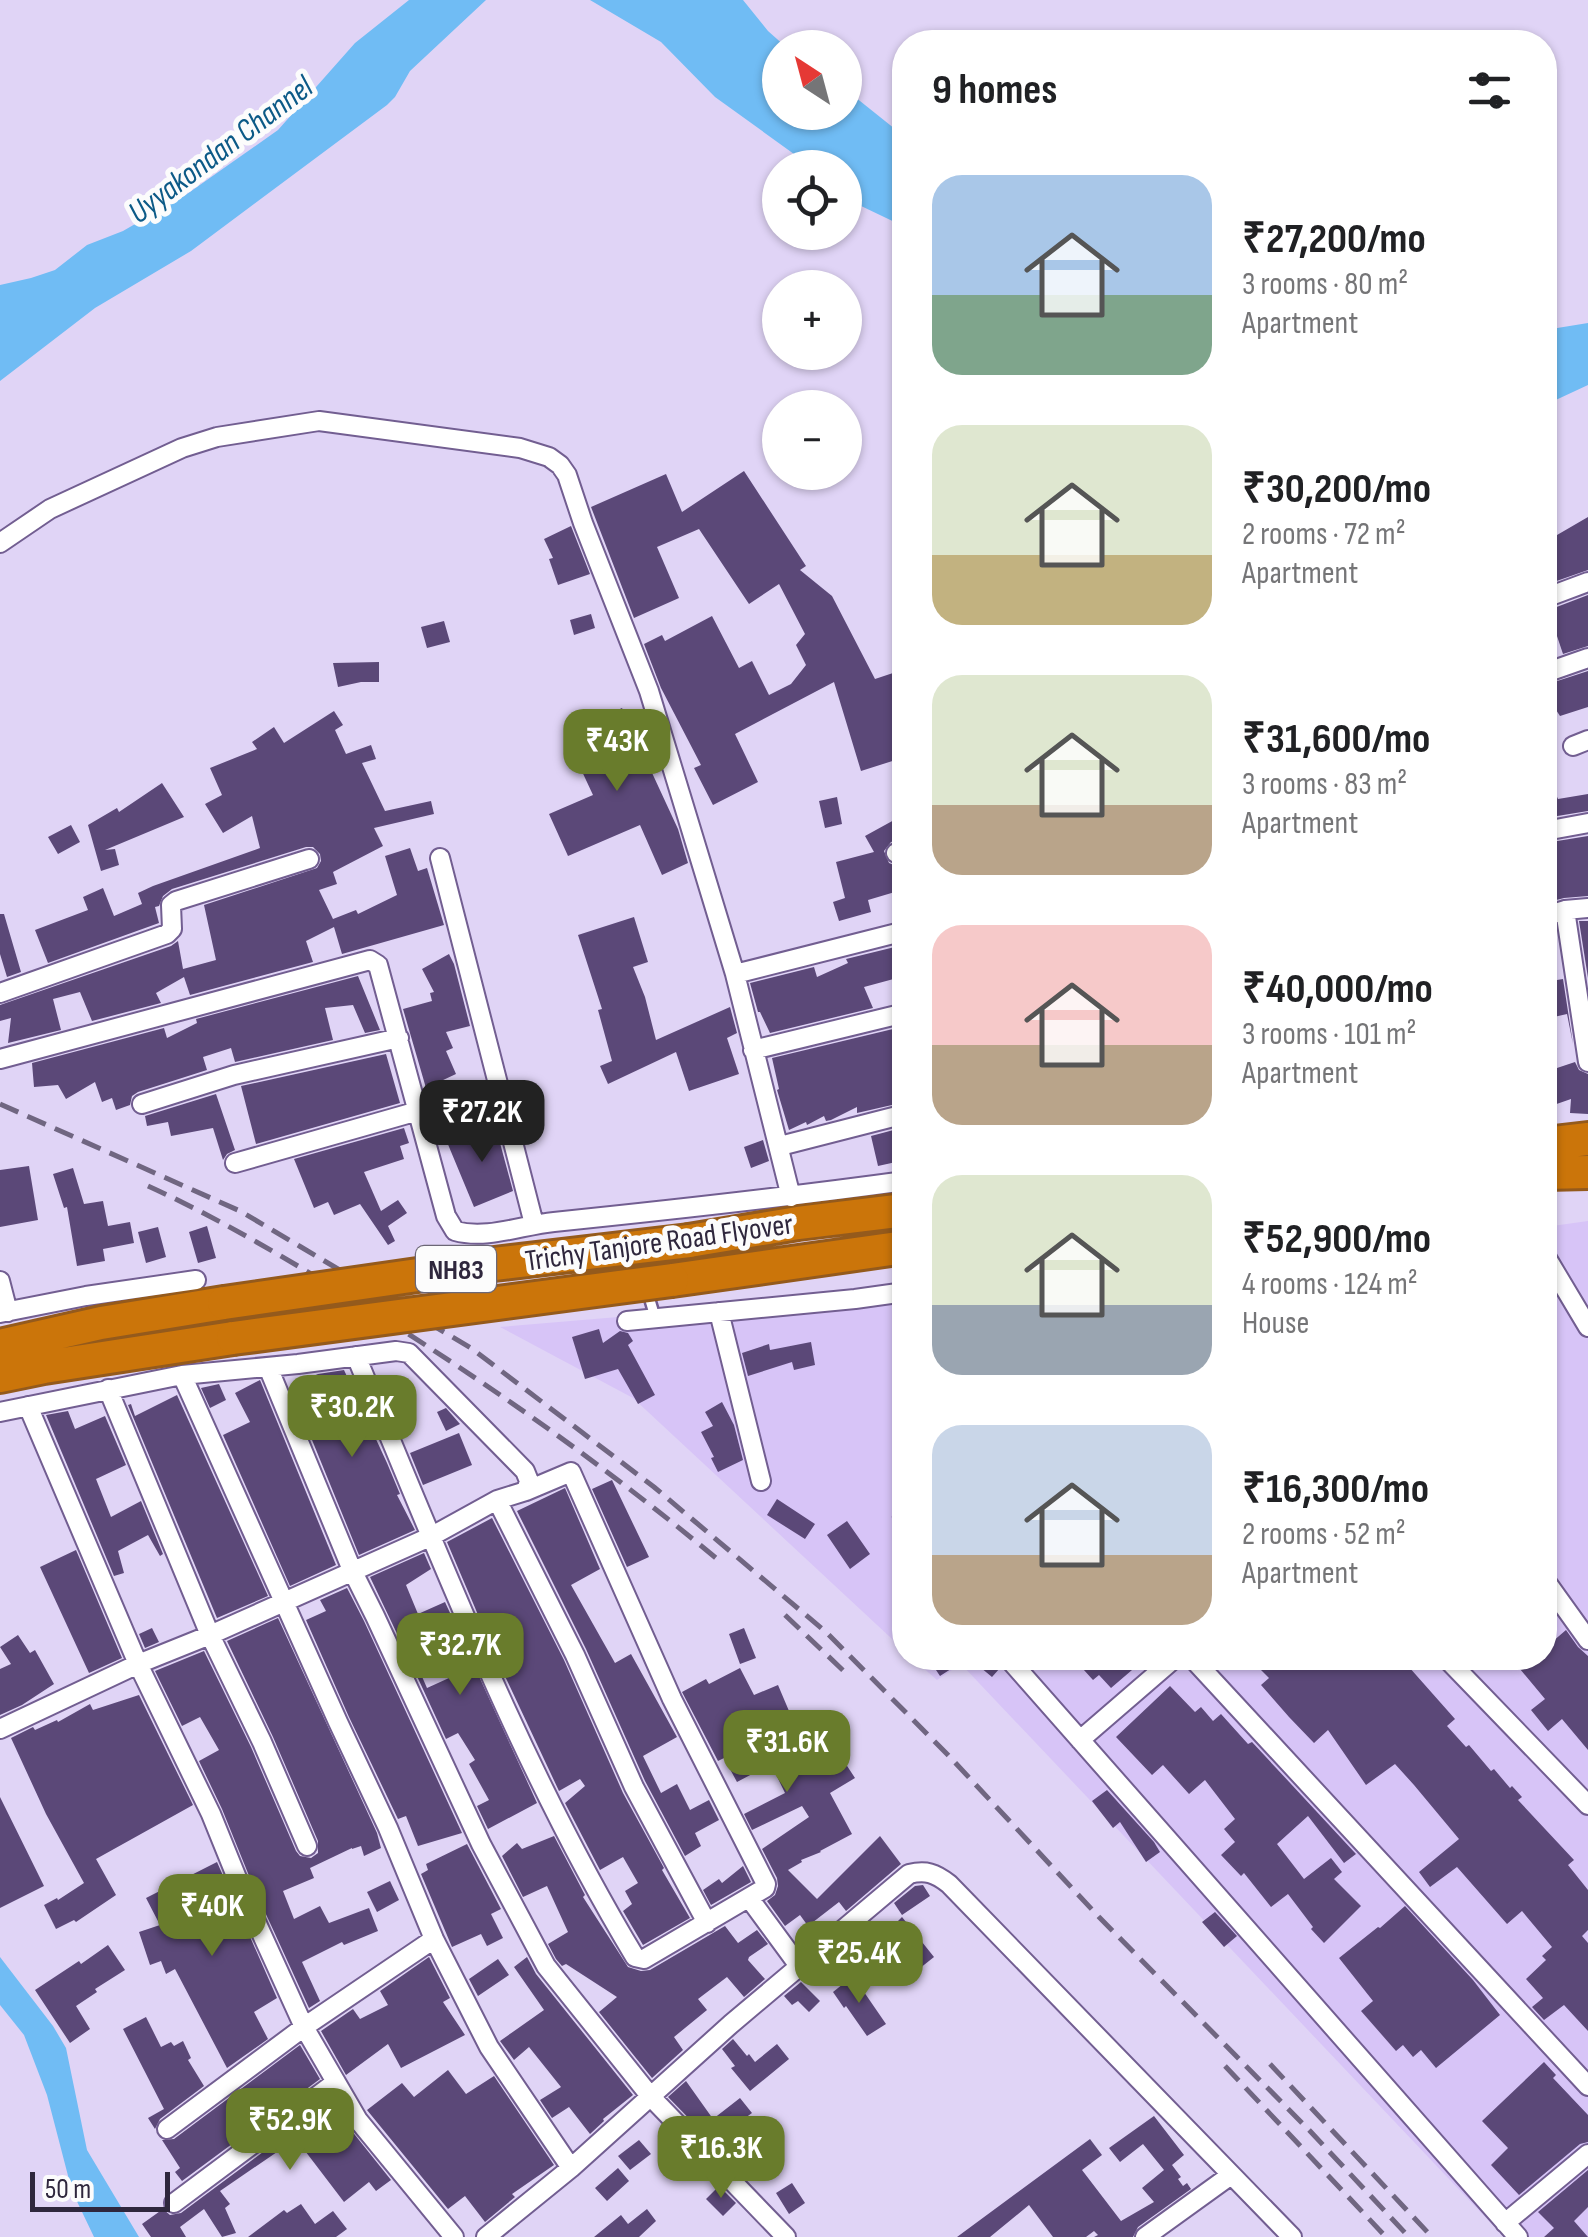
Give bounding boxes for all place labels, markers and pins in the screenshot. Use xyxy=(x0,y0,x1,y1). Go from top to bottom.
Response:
pin: ₹43K xyxy=(558,709,676,794)
pin: ₹27.2K xyxy=(401,1080,563,1165)
pin: ₹30.2K xyxy=(271,1375,433,1460)
pin: ₹32.7K xyxy=(379,1613,541,1698)
pin: ₹31.6K xyxy=(706,1710,868,1795)
pin: ₹40K xyxy=(153,1874,271,1959)
pin: ₹25.4K xyxy=(778,1921,940,2006)
pin: ₹52.9K xyxy=(209,2088,371,2173)
pin: ₹16.3K xyxy=(640,2116,802,2201)

